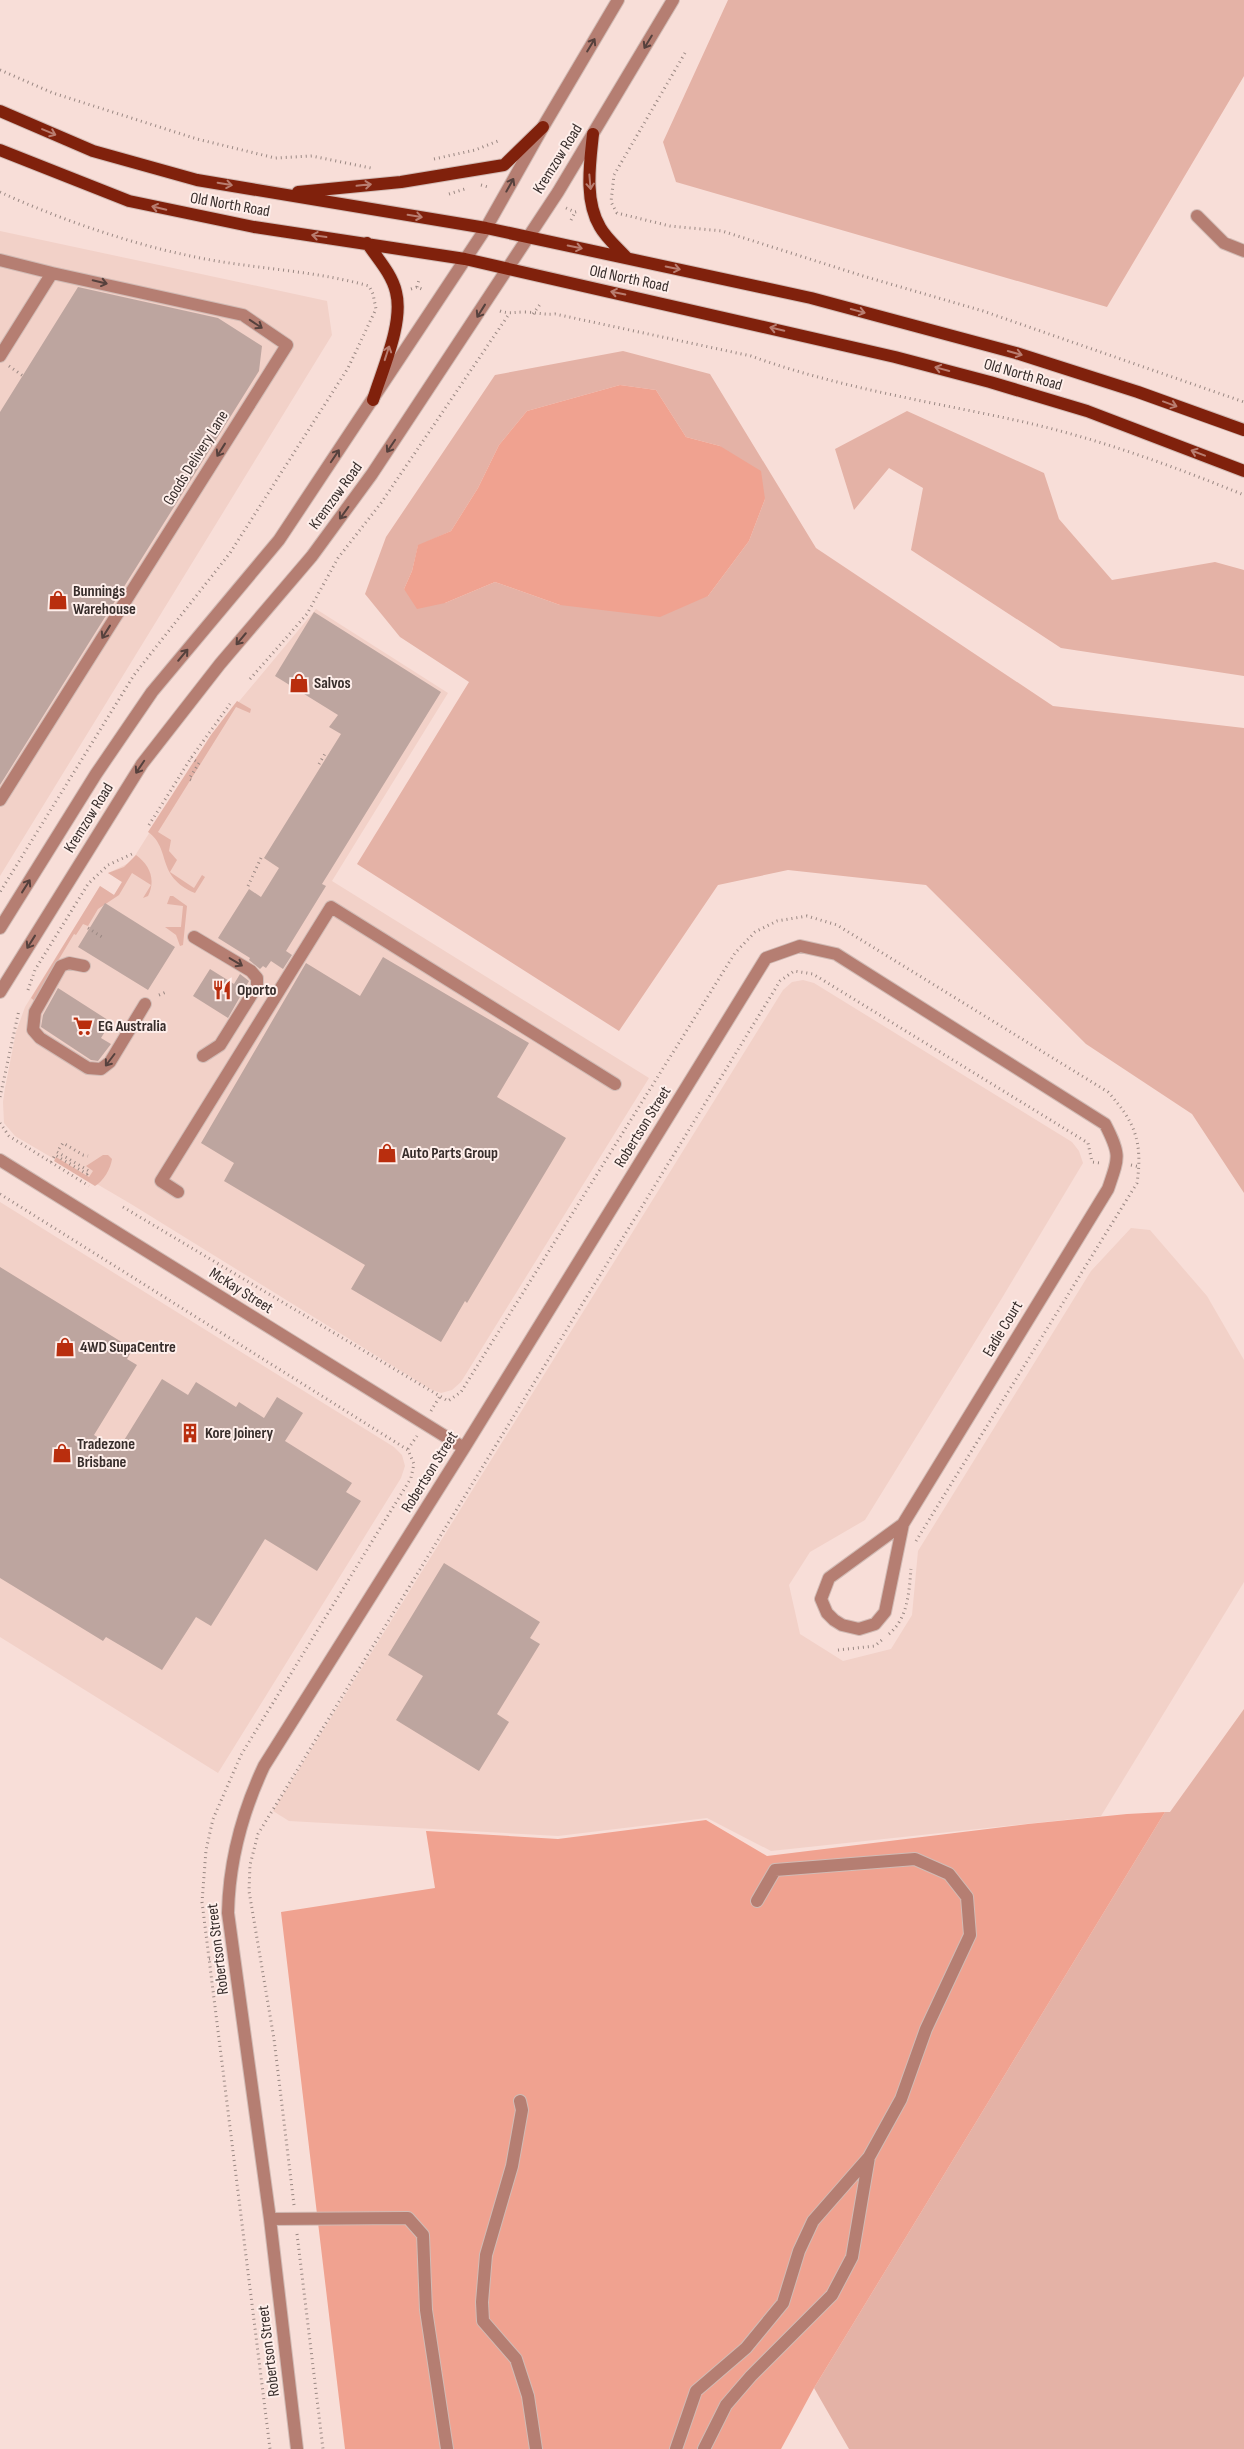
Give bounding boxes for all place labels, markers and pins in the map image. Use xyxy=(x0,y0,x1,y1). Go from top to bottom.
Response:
place label: Bunnings Warehouse xyxy=(73,582,136,619)
shop icon: Bunnings Warehouse xyxy=(47,589,69,611)
shop icon: Salvos xyxy=(288,672,310,694)
place label: Salvos xyxy=(314,674,351,693)
restaurant icon: Oporto xyxy=(211,979,233,1001)
place label: Oporto xyxy=(237,981,277,1000)
supermarket icon: EG Australia xyxy=(72,1015,94,1037)
place label: EG Australia xyxy=(98,1017,166,1036)
shop icon: Auto Parts Group xyxy=(376,1142,398,1164)
place label: Auto Parts Group xyxy=(401,1144,498,1163)
shop icon: 4WD SupaCentre xyxy=(54,1336,76,1358)
place label: 4WD SupaCentre xyxy=(80,1338,176,1357)
building icon: Kore Joinery xyxy=(179,1422,201,1444)
place label: Kore Joinery xyxy=(205,1424,274,1443)
place label: Tradezone Brisbane xyxy=(77,1435,135,1472)
shop icon: Tradezone Brisbane xyxy=(51,1442,73,1464)

